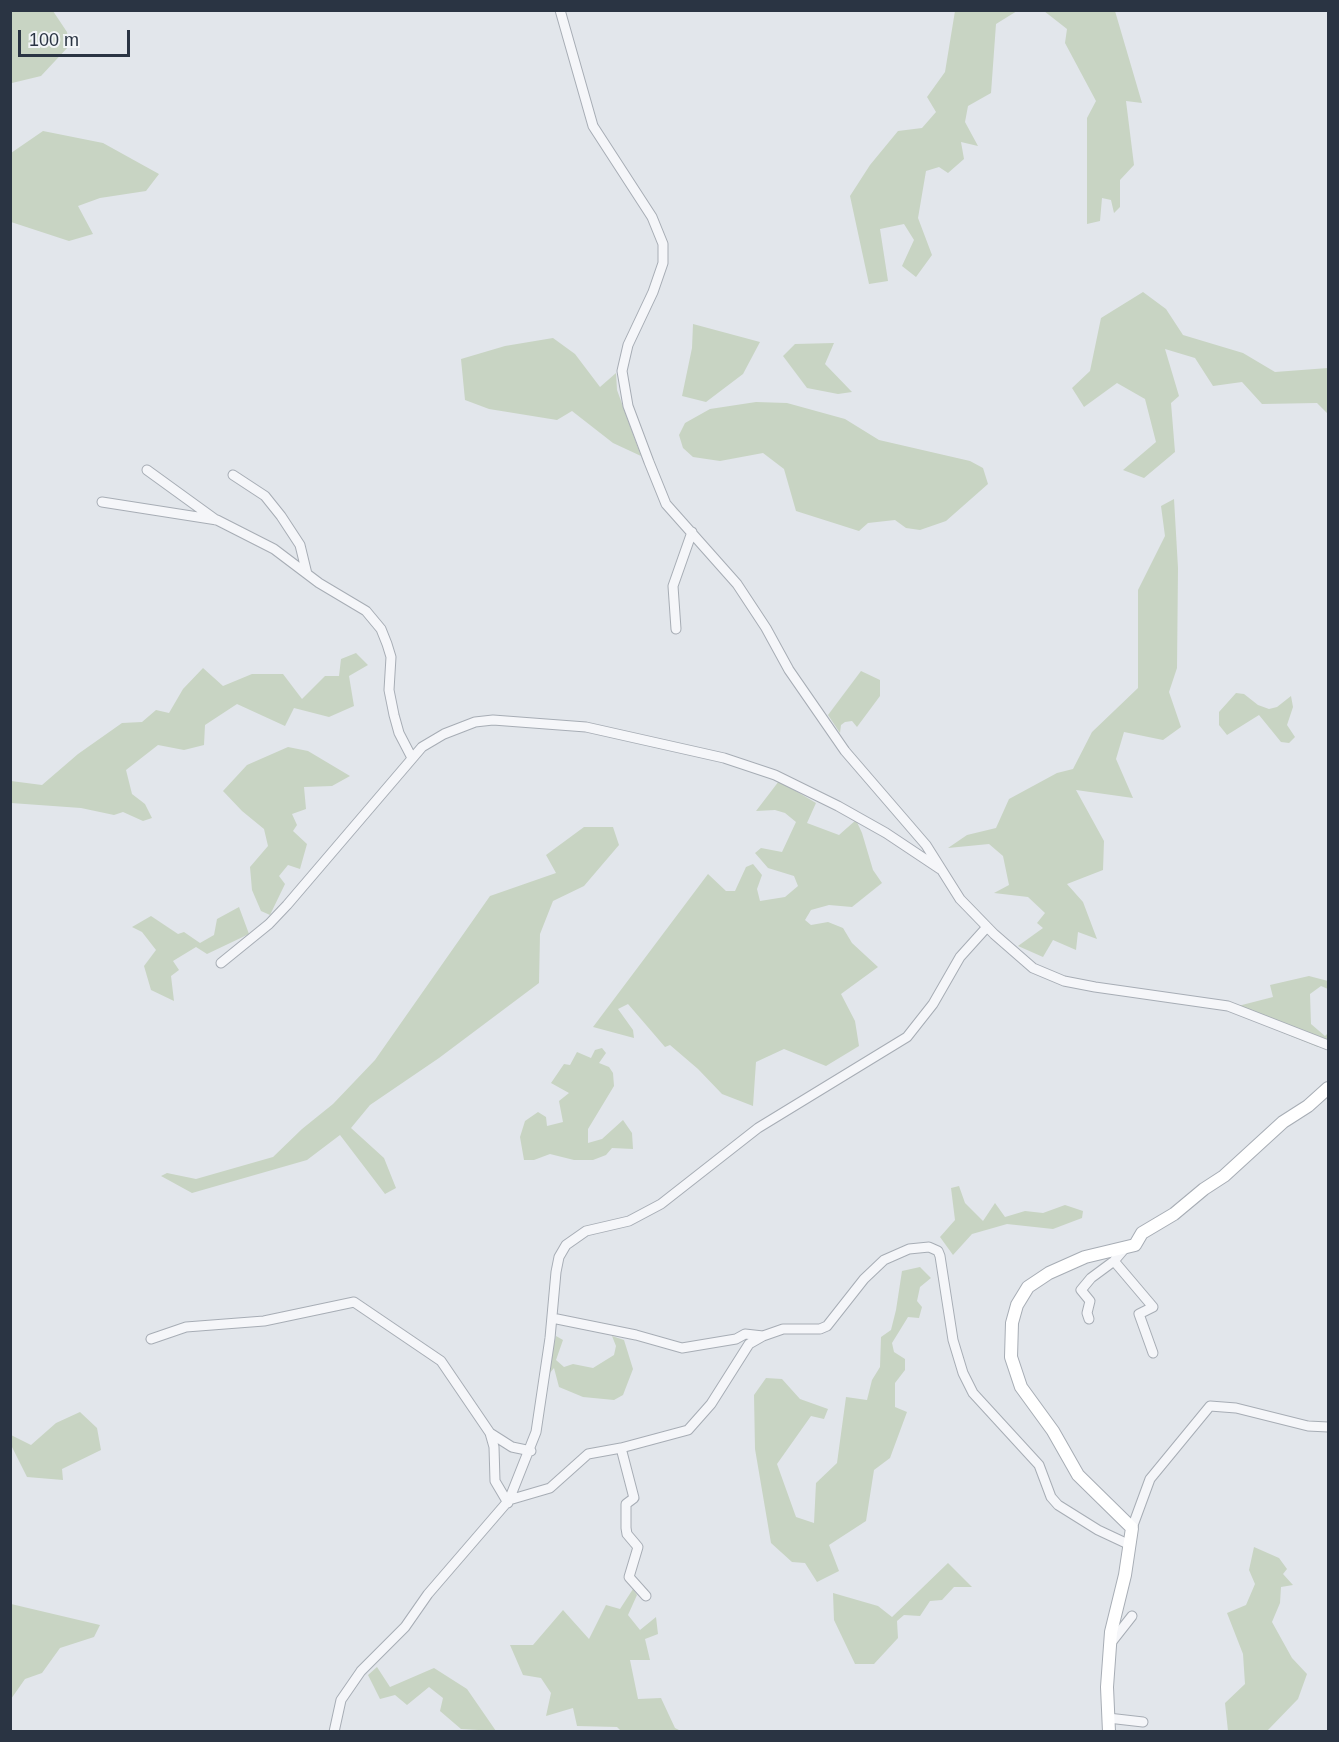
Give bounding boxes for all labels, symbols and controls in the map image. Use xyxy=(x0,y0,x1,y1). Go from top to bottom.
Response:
scale bar xyxy=(21,18,134,56)
text: 100 m xyxy=(29,30,79,50)

